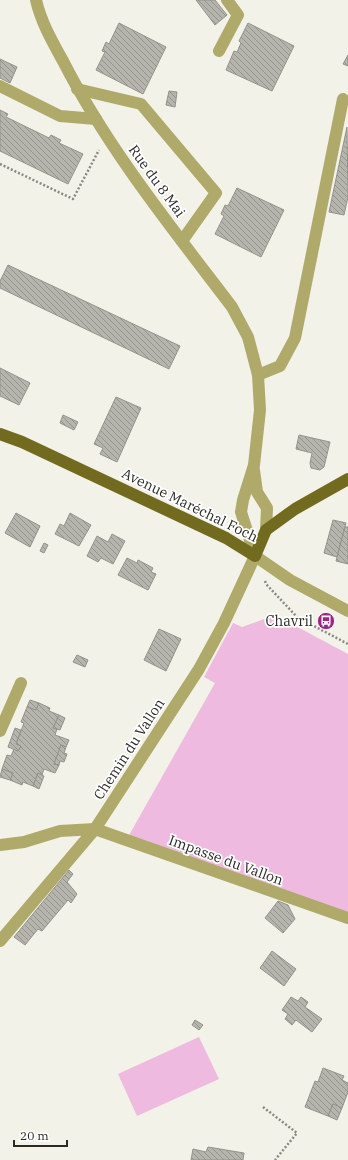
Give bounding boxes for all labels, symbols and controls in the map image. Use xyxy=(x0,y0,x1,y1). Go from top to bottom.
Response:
street label: Rue du 8 Mai xyxy=(125,141,189,221)
street label: Avenue Maréchal Foch xyxy=(119,464,261,546)
bus stop icon: Chavril xyxy=(316,611,336,631)
place label: Chavril xyxy=(265,612,313,630)
street label: Chemin du Vallon xyxy=(90,695,168,803)
street label: Impasse du Vallon xyxy=(166,831,286,889)
scale bar xyxy=(14,1122,67,1148)
text: 20 m xyxy=(20,1128,49,1143)

